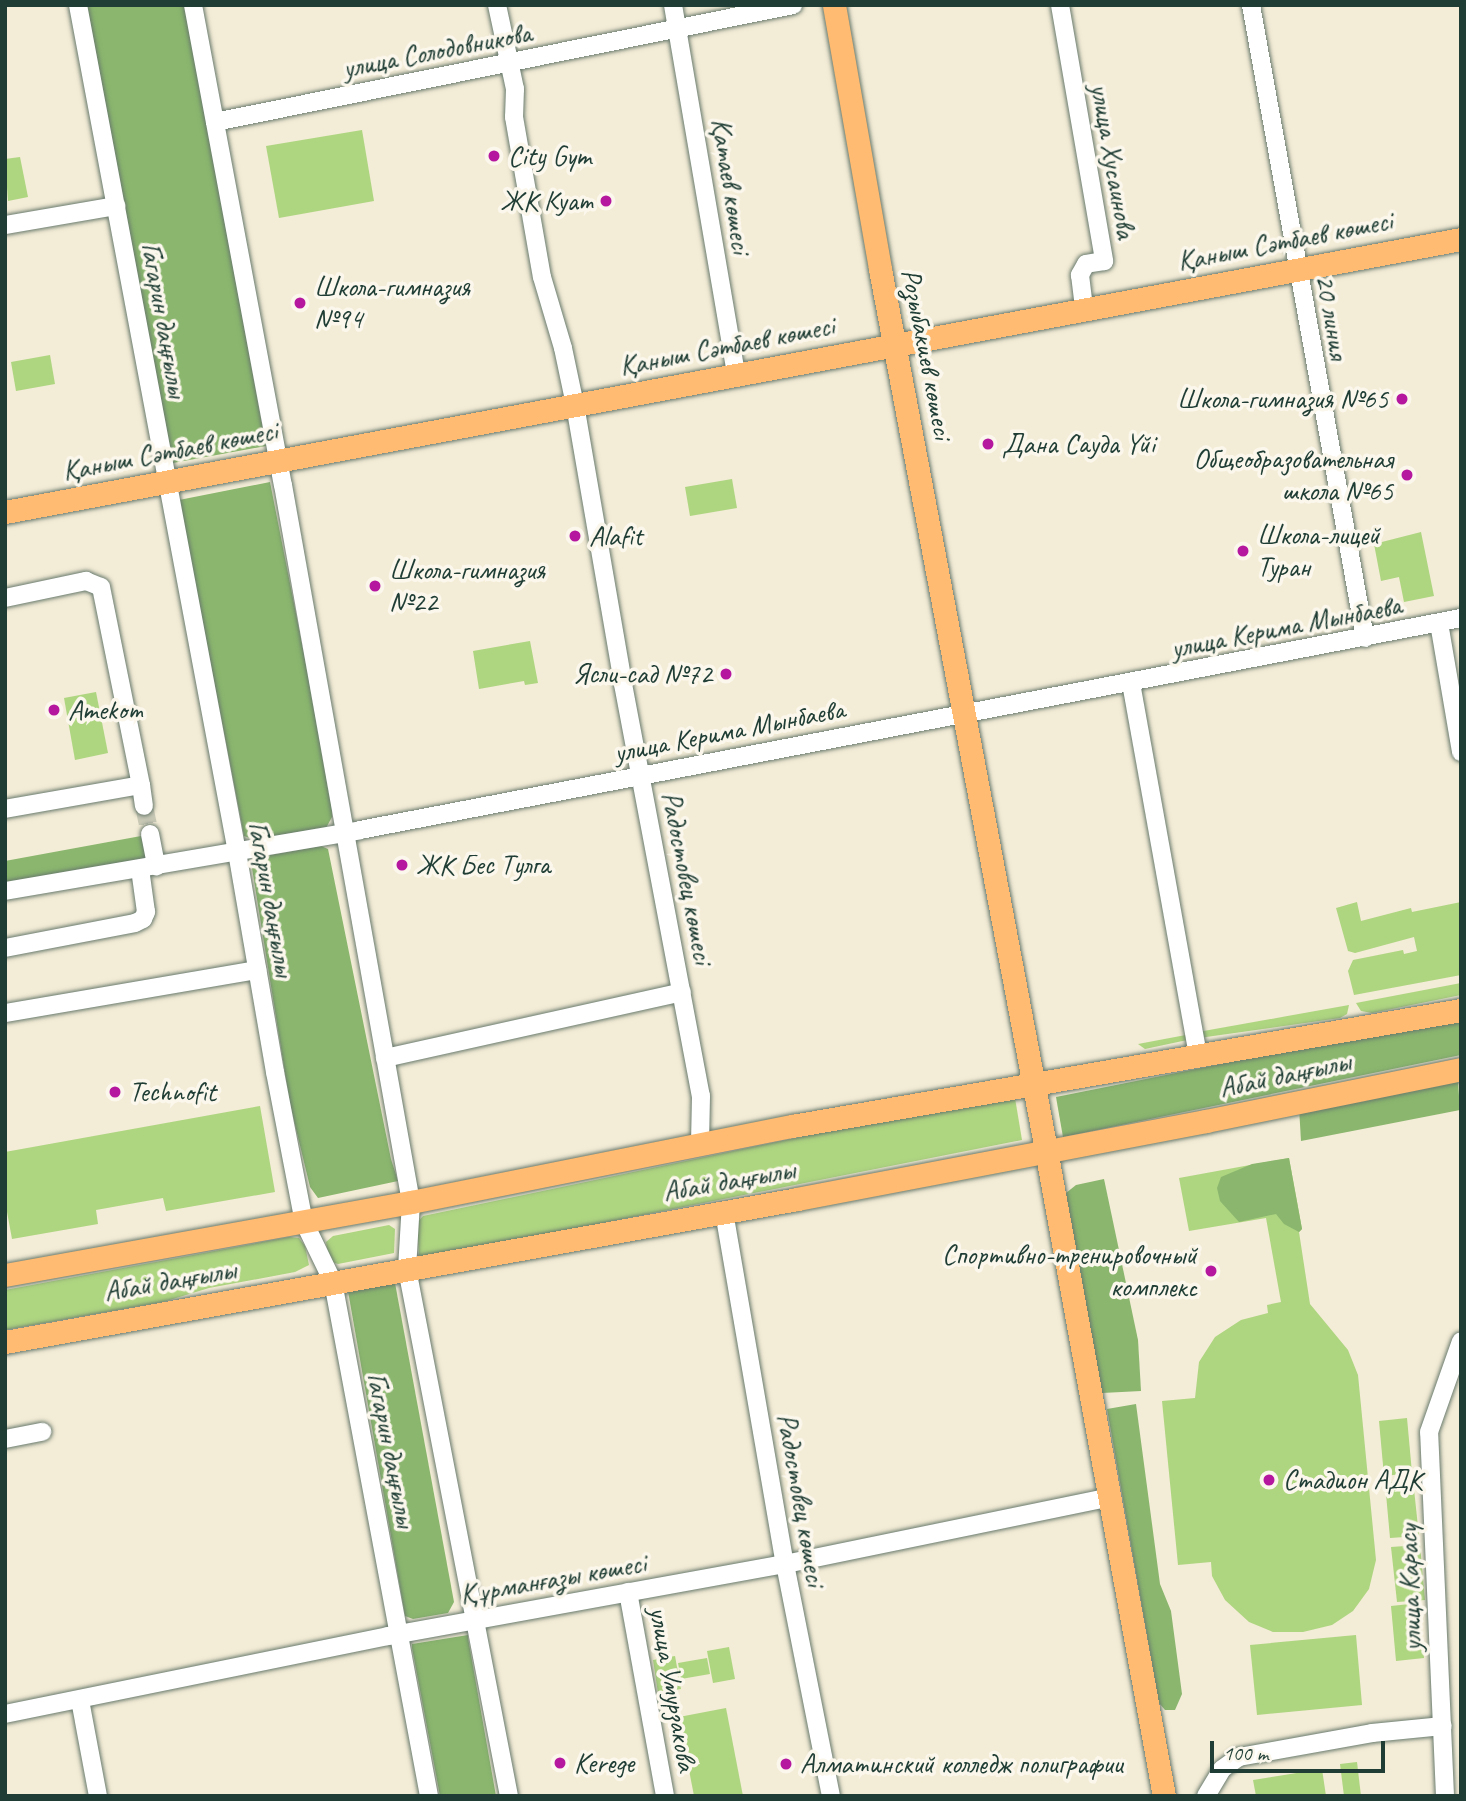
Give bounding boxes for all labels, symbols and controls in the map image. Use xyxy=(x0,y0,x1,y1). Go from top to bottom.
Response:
street label: улица Солодовникова xyxy=(340,16,534,86)
street label: улица Хусаинова xyxy=(1083,81,1143,241)
street label: Қатаев көшесі xyxy=(704,116,758,256)
place label: City Gym xyxy=(508,139,592,173)
marker: City Gym xyxy=(486,148,502,164)
place label: ЖК Куат xyxy=(500,184,592,218)
marker: ЖК Куат xyxy=(598,193,614,209)
street label: Қаныш Сәтбаев көшесі xyxy=(1175,204,1395,278)
street label: Гагарин даңғылы xyxy=(134,240,194,400)
street label: Розыбакиев көшесі xyxy=(894,266,960,442)
place label: Школа-гимназия №94 xyxy=(314,270,470,336)
street label: 20 линия xyxy=(1308,272,1356,362)
marker: Школа-гимназия №94 xyxy=(292,295,308,311)
street label: Қаныш Сәтбаев көшесі xyxy=(617,309,837,383)
place label: Школа-гимназия №65 xyxy=(1177,382,1388,416)
marker: Школа-гимназия №65 xyxy=(1394,391,1410,407)
street label: Қаныш Сәтбаев көшесі xyxy=(60,414,280,488)
place label: Дана Сауда Үйі xyxy=(1002,427,1157,461)
marker: Дана Сауда Үйі xyxy=(980,436,996,452)
place label: Общеобразовательная школа №65 xyxy=(1194,442,1393,508)
marker: Общеобразовательная школа №65 xyxy=(1399,467,1415,483)
place label: Школа-лицей Туран xyxy=(1257,518,1380,584)
place label: Alafit xyxy=(589,519,642,553)
marker: Alafit xyxy=(567,528,583,544)
marker: Школа-лицей Туран xyxy=(1235,543,1251,559)
place label: Школа-гимназия №22 xyxy=(389,553,545,619)
marker: Школа-гимназия №22 xyxy=(367,578,383,594)
street label: улица Керима Мынбаева xyxy=(1167,588,1405,666)
place label: Ясли-сад №72 xyxy=(573,657,712,691)
marker: Ясли-сад №72 xyxy=(718,666,734,682)
street label: улица Керима Мынбаева xyxy=(610,692,848,770)
place label: Amekom xyxy=(68,693,143,727)
marker: Amekom xyxy=(46,702,62,718)
street label: Радостовец көшесі xyxy=(654,789,720,967)
street label: Гагарин даңғылы xyxy=(241,819,301,979)
place label: ЖК Бес Тулга xyxy=(416,848,549,882)
marker: ЖК Бес Тулга xyxy=(394,857,410,873)
street label: Абай даңғылы xyxy=(1216,1045,1354,1105)
place label: Technofit xyxy=(129,1075,216,1109)
marker: Technofit xyxy=(107,1084,123,1100)
street label: Абай даңғылы xyxy=(660,1153,798,1209)
place label: Спортивно-тренировочный комплекс xyxy=(942,1238,1197,1304)
street label: Абай даңғылы xyxy=(101,1253,239,1309)
marker: Спортивно-тренировочный комплекс xyxy=(1203,1263,1219,1279)
street label: Гагарин даңғылы xyxy=(360,1370,422,1530)
street label: Радостовец көшесі xyxy=(769,1411,833,1589)
place label: Стадион АДК xyxy=(1283,1463,1421,1497)
marker: Стадион АДК xyxy=(1261,1472,1277,1488)
street label: улица Карасу xyxy=(1391,1524,1429,1652)
street label: Құрманғазы көшесі xyxy=(457,1546,649,1612)
street label: улица Умурзакова xyxy=(642,1604,704,1774)
scale bar xyxy=(1214,1728,1389,1772)
text: 100 m xyxy=(1223,1740,1268,1766)
place label: Kerege xyxy=(574,1746,634,1780)
place label: Алматинский колледж полиграфии xyxy=(800,1747,1125,1781)
marker: Kerege xyxy=(552,1755,568,1771)
marker: Алматинский колледж полиграфии xyxy=(778,1756,794,1772)

